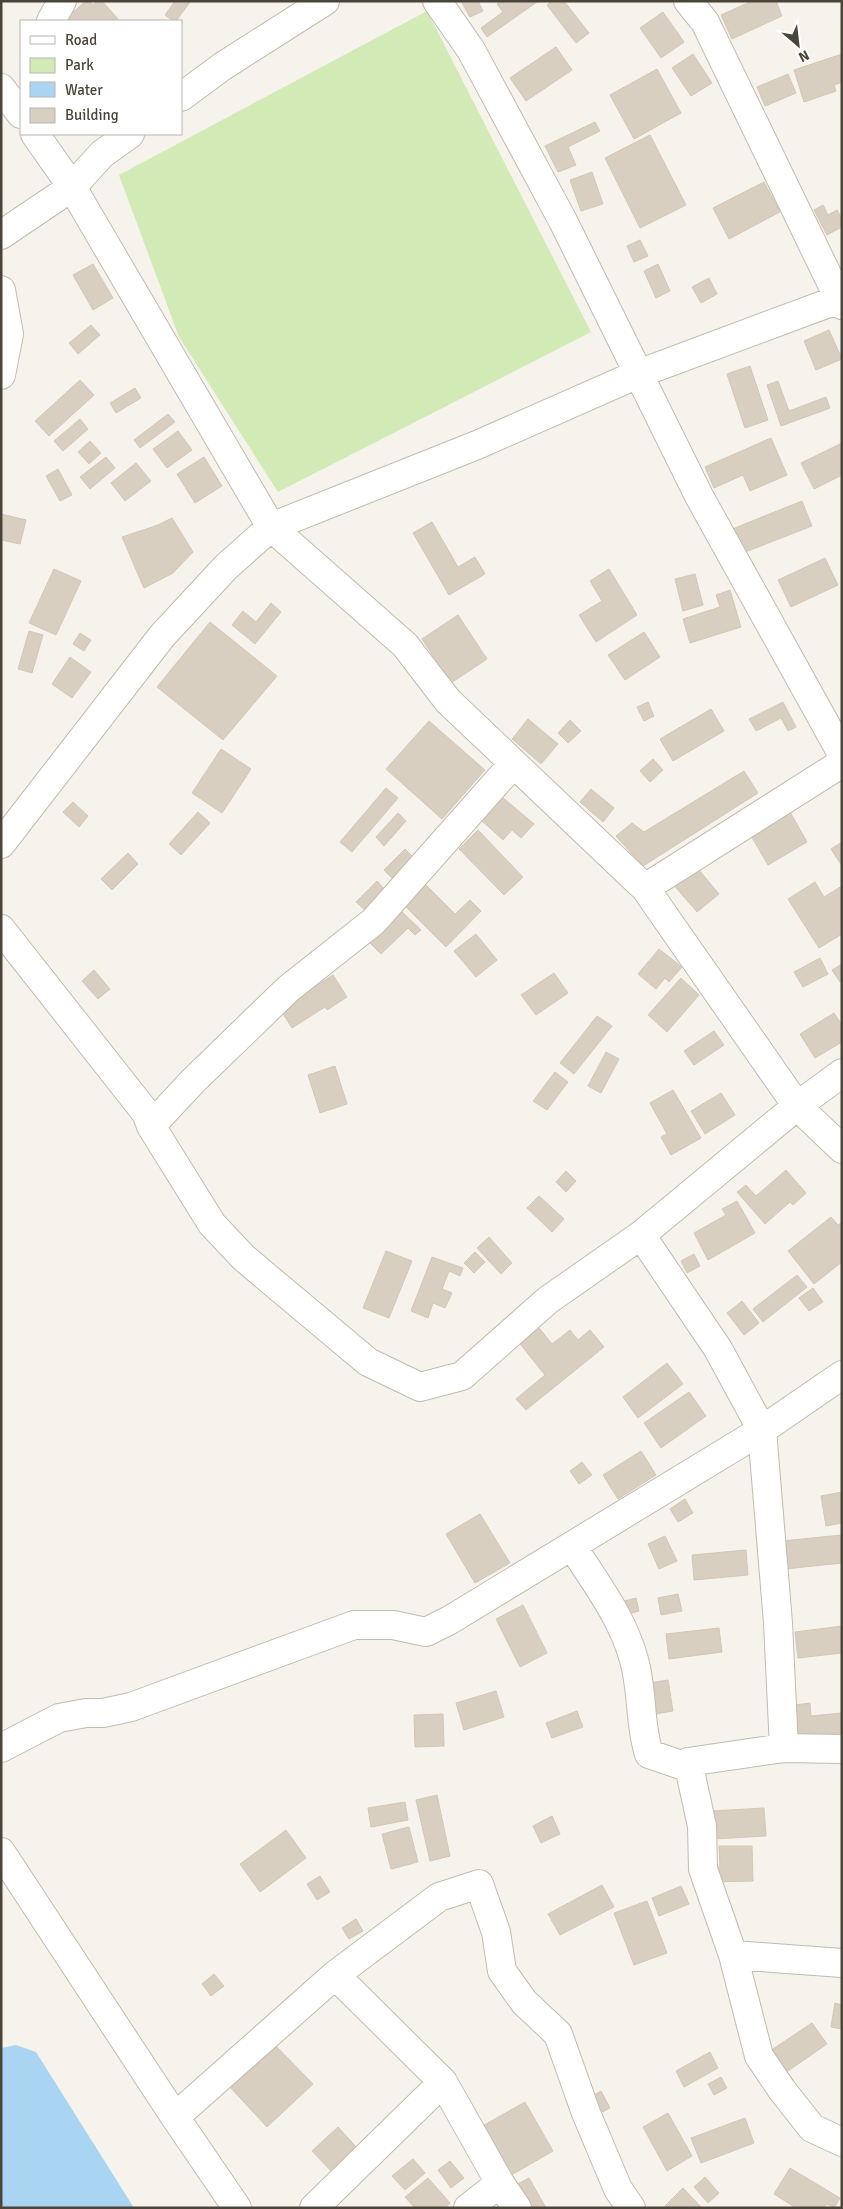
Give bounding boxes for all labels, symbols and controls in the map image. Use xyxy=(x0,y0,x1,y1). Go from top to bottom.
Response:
legend xyxy=(20,20,182,135)
north arrow xyxy=(773,20,823,70)
text: Road xyxy=(65,31,97,49)
text: N xyxy=(796,46,812,66)
text: Park xyxy=(65,56,94,74)
text: Water xyxy=(65,81,103,99)
text: Building xyxy=(65,106,119,124)

